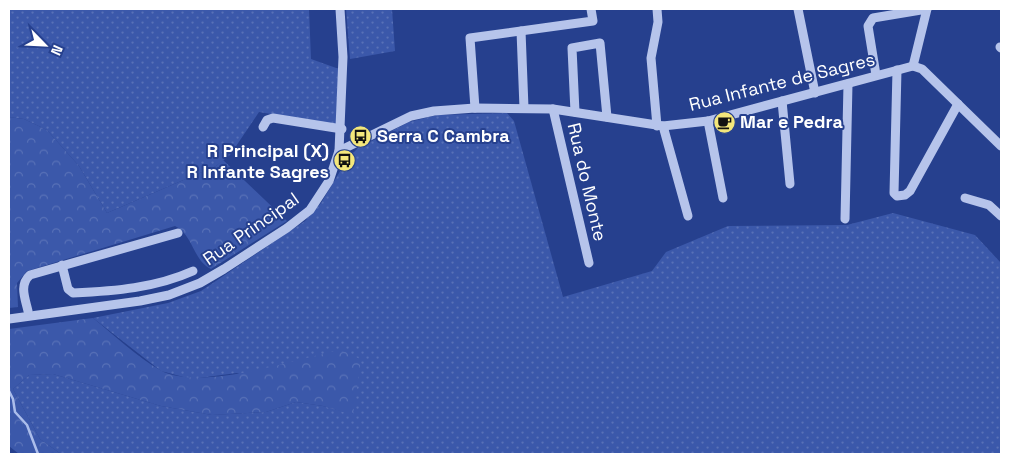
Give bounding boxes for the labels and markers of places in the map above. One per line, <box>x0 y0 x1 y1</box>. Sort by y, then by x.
cafe icon: Mar e Pedra <box>712 110 736 134</box>
place label: Mar e Pedra <box>740 110 843 133</box>
bus stop icon: Serra C Cambra <box>349 124 373 148</box>
place label: Serra C Cambra <box>377 124 510 147</box>
place label: R Principal (X) R Infante Sagres <box>186 139 329 183</box>
bus stop icon: R Principal (X) R Infante Sagres <box>333 149 357 173</box>

